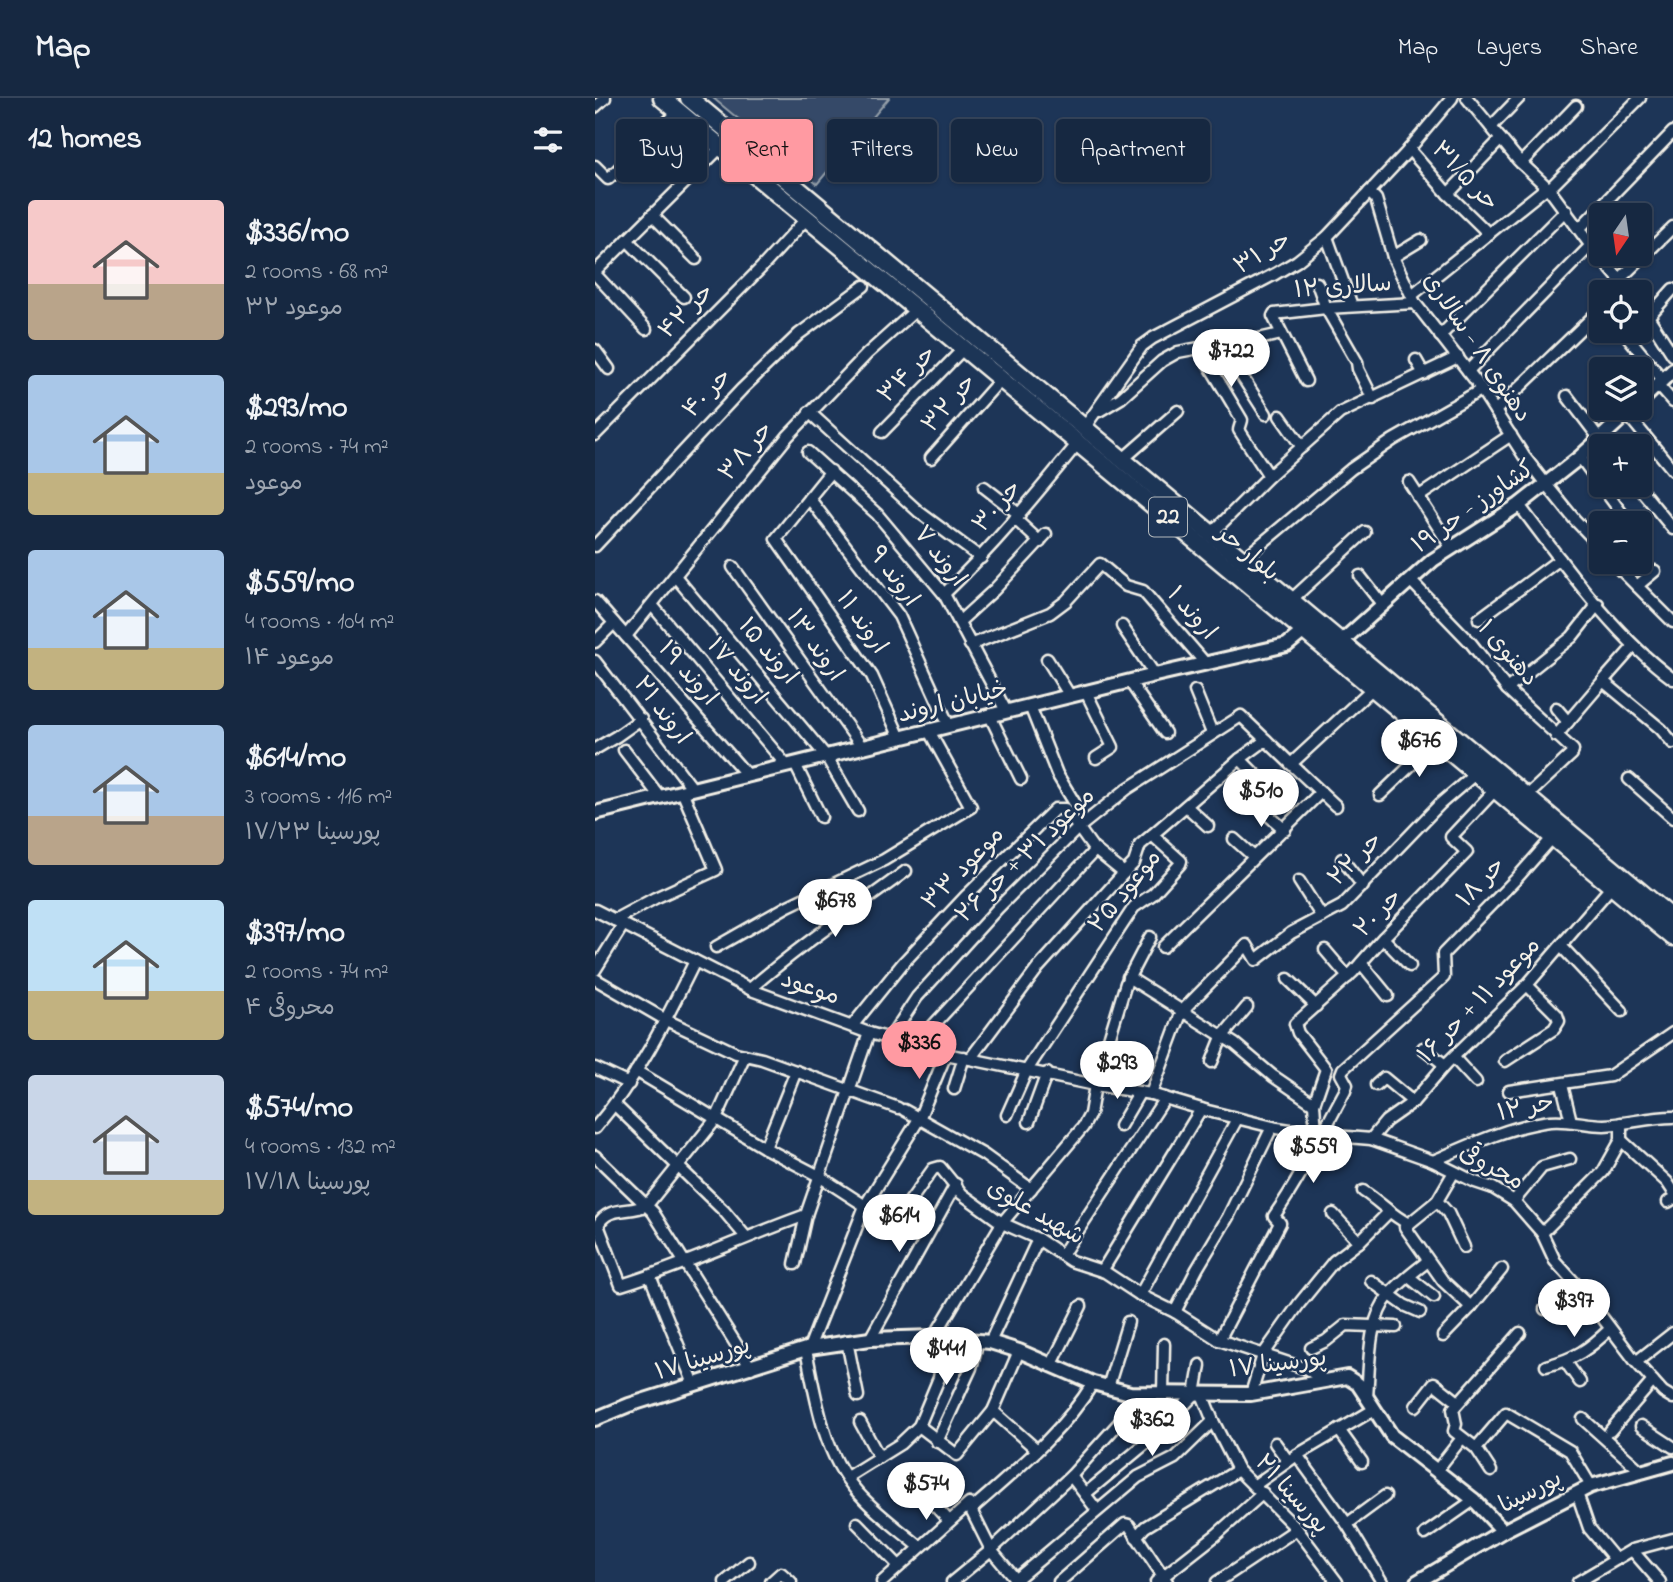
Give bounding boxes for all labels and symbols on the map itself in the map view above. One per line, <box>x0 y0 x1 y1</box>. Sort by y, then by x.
street label: حر ۳۱/۵ <box>1422 134 1506 220</box>
north arrow <box>1589 203 1652 266</box>
street label: حر ۳۱ <box>1228 223 1298 285</box>
street label: دهنوی ۸ - سالاری <box>1413 266 1539 430</box>
street label: سالاری ۱۲ <box>1293 267 1393 309</box>
street label: حر ۴۲ <box>651 276 723 348</box>
pin: $722 <box>1190 330 1272 389</box>
street label: حر ۳۴ <box>871 338 945 412</box>
street label: حر ۴۰ <box>675 361 741 427</box>
street label: حر ۳۲ <box>914 367 986 441</box>
street label: حر ۳۸ <box>711 414 783 490</box>
street label: کشاورز - حر ۱۹ <box>1405 453 1543 563</box>
street label: حر ۳۰ <box>965 473 1031 541</box>
road number: 22 <box>1149 498 1187 536</box>
street label: بلوار حر <box>1206 516 1286 591</box>
street label: اروند ۷ <box>904 519 974 595</box>
street label: اروند ۹ <box>859 539 927 615</box>
street label: اروند ۱ <box>1158 579 1224 649</box>
street label: اروند ۱۱ <box>826 584 896 662</box>
street label: اروند ۱۳ <box>776 603 852 689</box>
street label: اروند ۱۵ <box>728 611 806 693</box>
street label: دهنوی ۱ <box>1468 613 1546 695</box>
street label: اروند ۱۷ <box>697 631 775 713</box>
street label: اروند ۱۹ <box>649 634 725 714</box>
street label: اروند ۲۱ <box>624 669 698 753</box>
street label: خیابان اروند <box>894 672 1012 734</box>
pin: $676 <box>1378 720 1460 779</box>
pin: $510 <box>1220 770 1302 829</box>
street label: موعود ۳۱ + حر ۲۶ <box>948 780 1104 932</box>
street label: موعود ۳۳ <box>915 819 1013 919</box>
street label: حر ۲۲ <box>1321 825 1391 895</box>
street label: موعود ۲۵ <box>1081 842 1171 942</box>
street label: حر ۱۸ <box>1449 850 1515 916</box>
pin: $678 <box>794 880 876 939</box>
street label: حر ۲۰ <box>1347 882 1411 946</box>
street label: موعود ۱۱ + حر ۱۶ <box>1410 930 1550 1072</box>
street label: موعود <box>776 963 844 1015</box>
pin: $336 <box>878 1021 960 1081</box>
pin: $293 <box>1076 1042 1158 1101</box>
street label: حر ۱۲ <box>1494 1086 1558 1132</box>
pin: $559 <box>1272 1126 1354 1185</box>
street label: محروقی <box>1452 1136 1530 1200</box>
street label: شهید علوی <box>980 1171 1090 1255</box>
pin: $614 <box>858 1194 940 1254</box>
pin: $397 <box>1533 1280 1615 1339</box>
pin: $441 <box>905 1328 987 1387</box>
street label: پورسینا ۱۷ <box>651 1329 755 1391</box>
street label: پورسینا ۱۷ <box>1227 1342 1329 1388</box>
pin: $362 <box>1111 1398 1193 1458</box>
street label: پورسینا ۲۱ <box>1245 1447 1337 1543</box>
pin: $574 <box>885 1462 967 1522</box>
street label: پورسینا <box>1493 1462 1569 1524</box>

